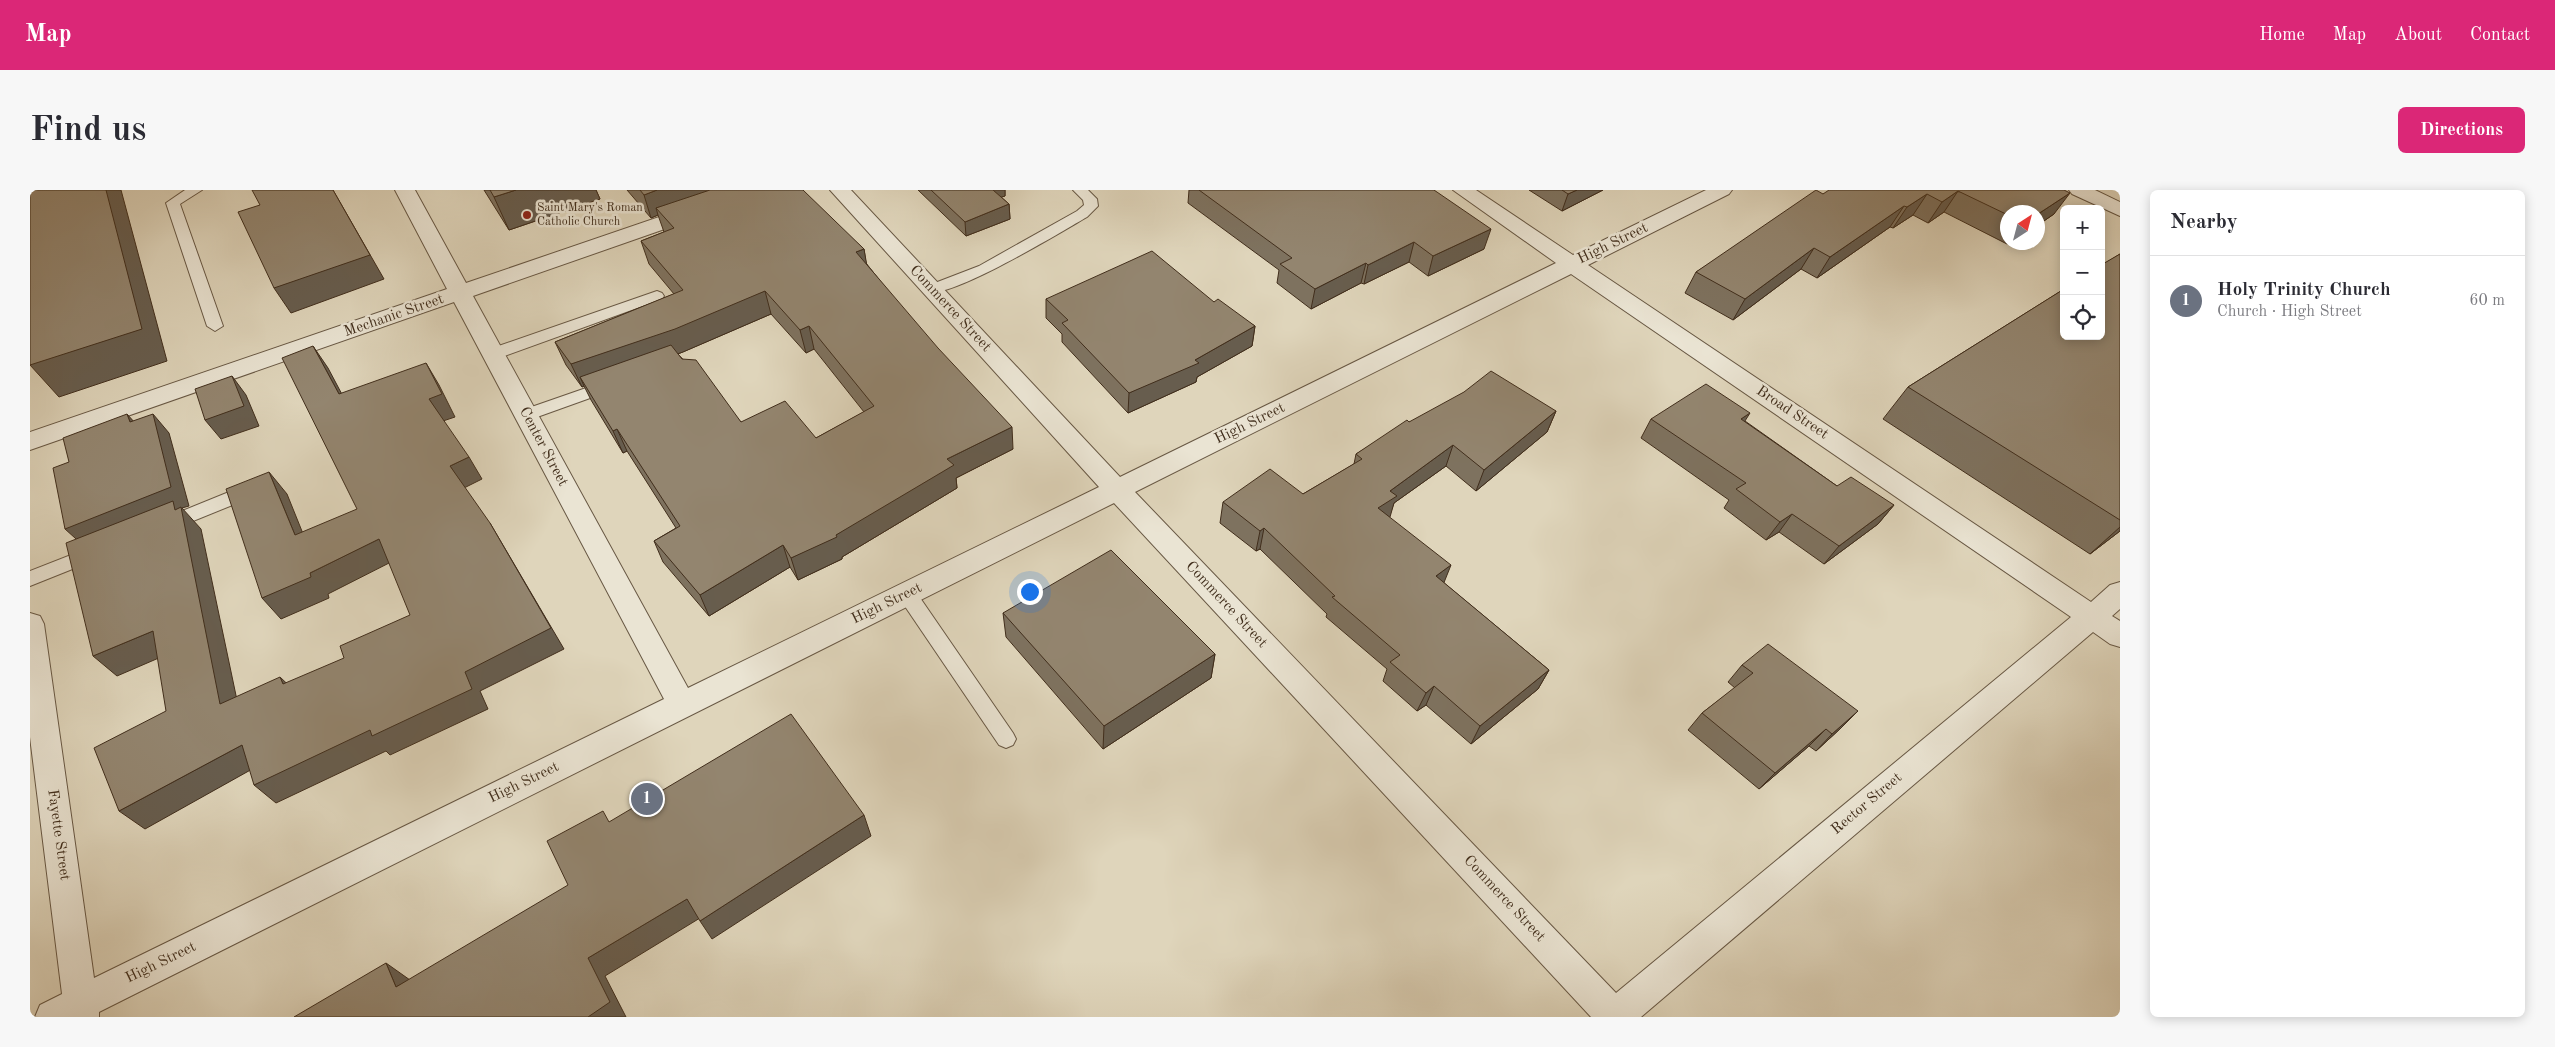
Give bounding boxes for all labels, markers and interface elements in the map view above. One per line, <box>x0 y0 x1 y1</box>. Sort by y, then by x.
text: Map <box>25 23 72 47</box>
text: Home <box>2259 26 2305 44</box>
text: Map <box>2333 26 2366 44</box>
text: About <box>2394 26 2442 44</box>
text: Contact <box>2470 26 2530 44</box>
button: Directions <box>2398 107 2525 153</box>
text: Find us <box>30 113 146 148</box>
place label: Saint Mary's Roman Catholic Church <box>537 202 643 228</box>
north arrow <box>2000 205 2045 250</box>
map controls <box>2060 205 2105 340</box>
button: + <box>2060 205 2105 250</box>
marker: Saint Mary's Roman Catholic Church <box>521 209 533 221</box>
text: Nearby <box>2170 212 2238 233</box>
street label: High Street <box>1576 221 1650 267</box>
button: − <box>2060 250 2105 295</box>
street label: Commerce Street <box>906 263 994 355</box>
text: Holy Trinity Church <box>2217 281 2391 300</box>
street label: Mechanic Street <box>342 292 446 340</box>
text: 1 <box>2181 293 2191 309</box>
text: 60 m <box>2469 293 2505 309</box>
button: locate <box>2060 295 2105 340</box>
text: Church · High Street <box>2217 304 2362 320</box>
street label: Broad Street <box>1753 384 1831 442</box>
street label: High Street <box>1213 401 1287 447</box>
street label: Center Street <box>516 405 570 489</box>
street label: Commerce Street <box>1182 559 1270 651</box>
your location <box>1017 579 1043 605</box>
street label: High Street <box>850 581 924 627</box>
street label: High Street <box>487 760 561 806</box>
street label: Rector Street <box>1829 770 1905 838</box>
pin: 1 <box>631 780 663 818</box>
street label: Fayette Street <box>44 788 72 882</box>
street label: Commerce Street <box>1460 853 1548 945</box>
street label: High Street <box>124 940 198 986</box>

